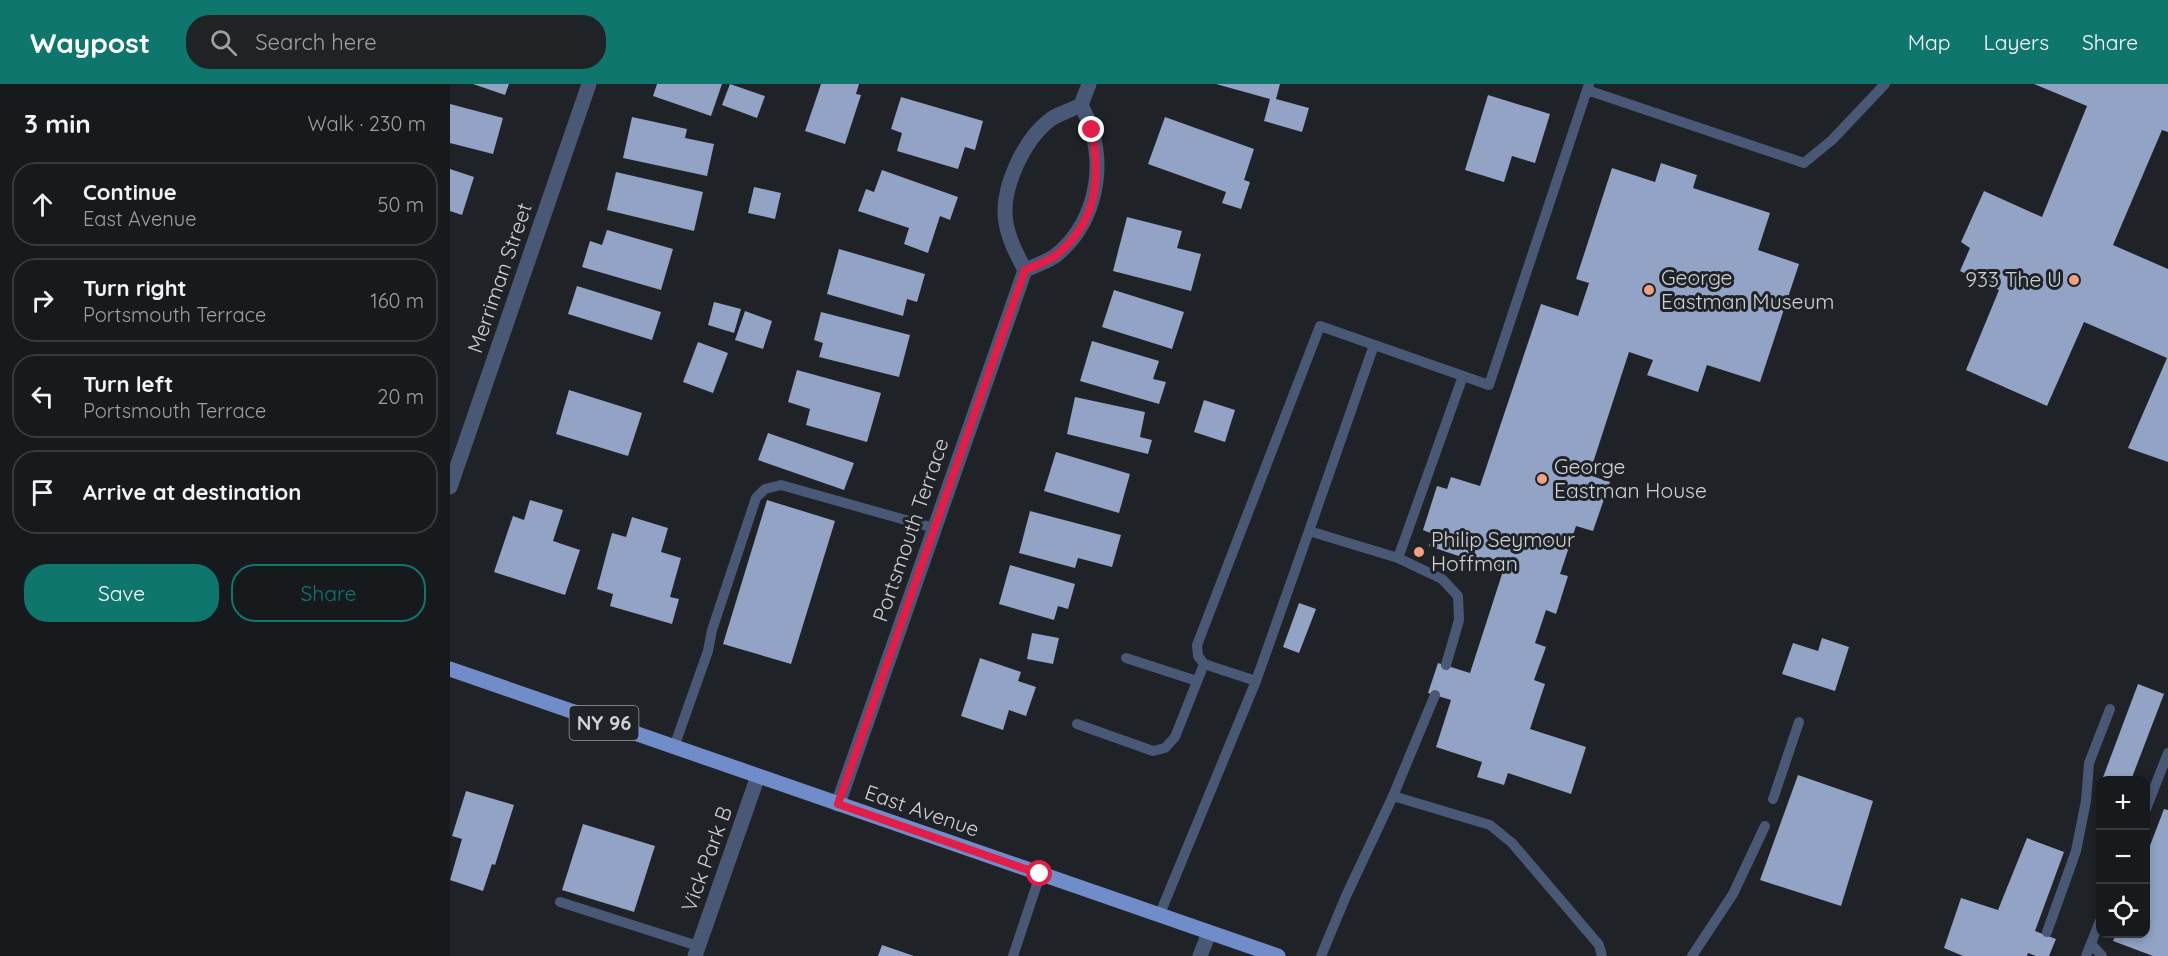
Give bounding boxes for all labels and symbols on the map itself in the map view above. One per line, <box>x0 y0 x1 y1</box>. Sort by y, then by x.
route end <box>1078 116 1104 142</box>
street label: Merriman Street <box>461 199 537 356</box>
place label: George Eastman Museum <box>1661 264 1835 314</box>
place label: 933 The U <box>1965 266 2062 292</box>
marker: 933 The U <box>2067 273 2081 287</box>
marker: George Eastman Museum <box>1642 283 1656 297</box>
street label: Portsmouth Terrace <box>866 434 954 625</box>
place label: George Eastman House <box>1554 453 1707 503</box>
marker: George Eastman House <box>1535 472 1549 486</box>
place label: Philip Seymour Hoffman <box>1431 526 1575 576</box>
marker: Philip Seymour Hoffman <box>1412 545 1426 559</box>
road number: NY 96 <box>570 706 638 740</box>
street label: East Avenue <box>862 778 983 842</box>
street label: Vick Park B <box>675 802 737 915</box>
route start <box>1026 860 1052 886</box>

